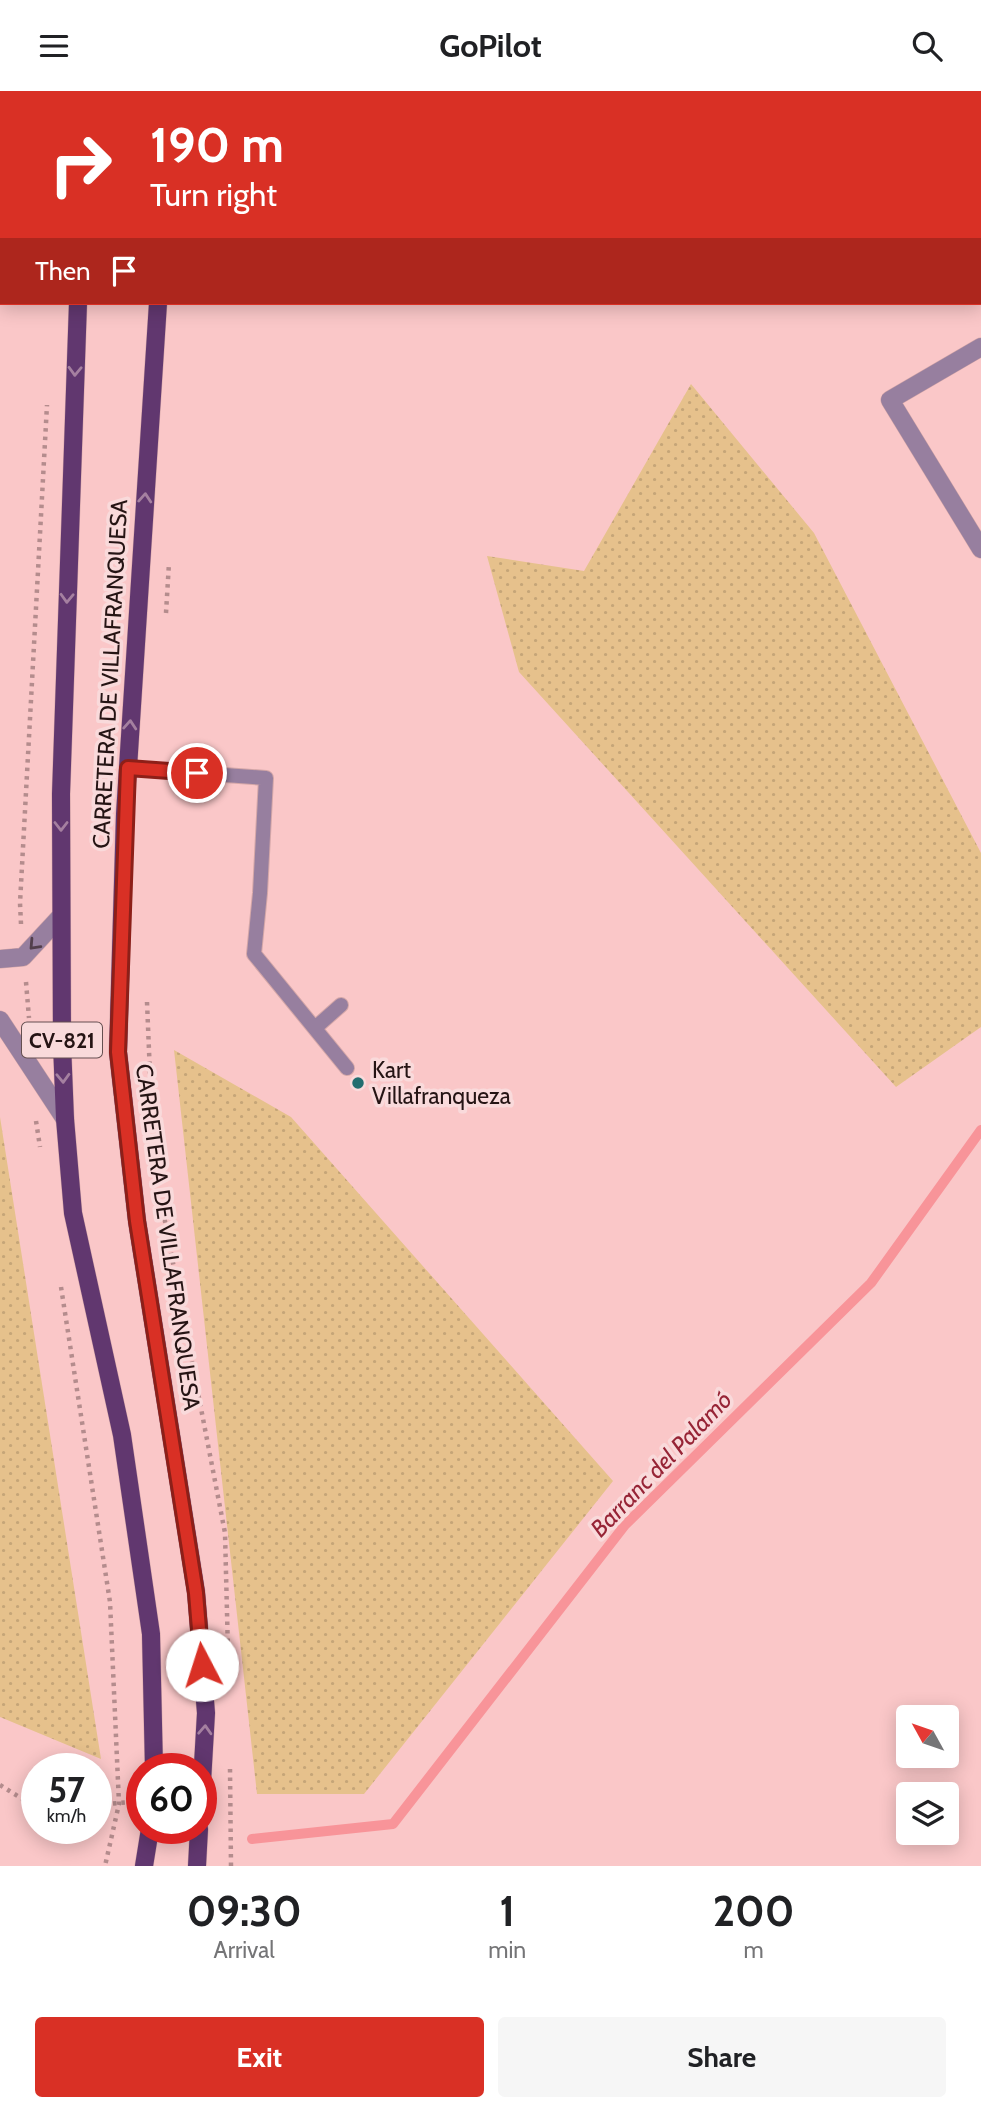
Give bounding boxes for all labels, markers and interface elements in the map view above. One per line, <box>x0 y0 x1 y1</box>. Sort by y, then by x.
text: GoPilot <box>439 26 542 65</box>
icon: menu <box>35 27 73 65</box>
icon: search <box>908 27 946 65</box>
text: 190 m <box>150 115 284 174</box>
icon: right <box>35 119 126 210</box>
text: Turn right <box>150 175 277 214</box>
icon: arrive <box>105 252 143 290</box>
text: Then <box>35 255 91 287</box>
one-way arrow <box>68 366 83 377</box>
one-way arrow <box>137 493 152 504</box>
street label: CARRETERA DE VILLAFRANQUESA <box>87 499 133 849</box>
one-way arrow <box>60 593 75 604</box>
one-way arrow <box>123 720 138 731</box>
pin <box>167 743 227 803</box>
icon: arrive <box>178 754 216 792</box>
one-way arrow <box>53 821 69 831</box>
one-way arrow <box>30 937 43 950</box>
road number: CV-821 <box>22 1023 102 1058</box>
place label: Kart Villafranqueza <box>372 1056 511 1110</box>
street label: CARRETERA DE VILLAFRANQUESA <box>130 1062 206 1412</box>
one-way arrow <box>56 1072 71 1083</box>
marker: Kart Villafranqueza <box>350 1075 366 1091</box>
water label: Barranc del Palamó <box>584 1385 738 1543</box>
position arrow <box>165 1628 239 1702</box>
north arrow <box>896 1705 959 1767</box>
map controls <box>896 1705 959 1845</box>
one-way arrow <box>198 1725 213 1736</box>
speed limit sign: 60 <box>126 1753 217 1844</box>
text: 57 <box>48 1768 85 1811</box>
button: layers <box>896 1782 959 1845</box>
text: km/h <box>47 1805 86 1827</box>
text: 09:30 <box>187 1885 302 1937</box>
text: 1 <box>499 1885 515 1937</box>
text: 200 <box>713 1885 794 1937</box>
text: Arrival <box>213 1936 275 1964</box>
text: min <box>488 1936 526 1964</box>
text: m <box>743 1936 764 1964</box>
button: Exit <box>35 2017 484 2097</box>
button: Share <box>498 2017 946 2097</box>

